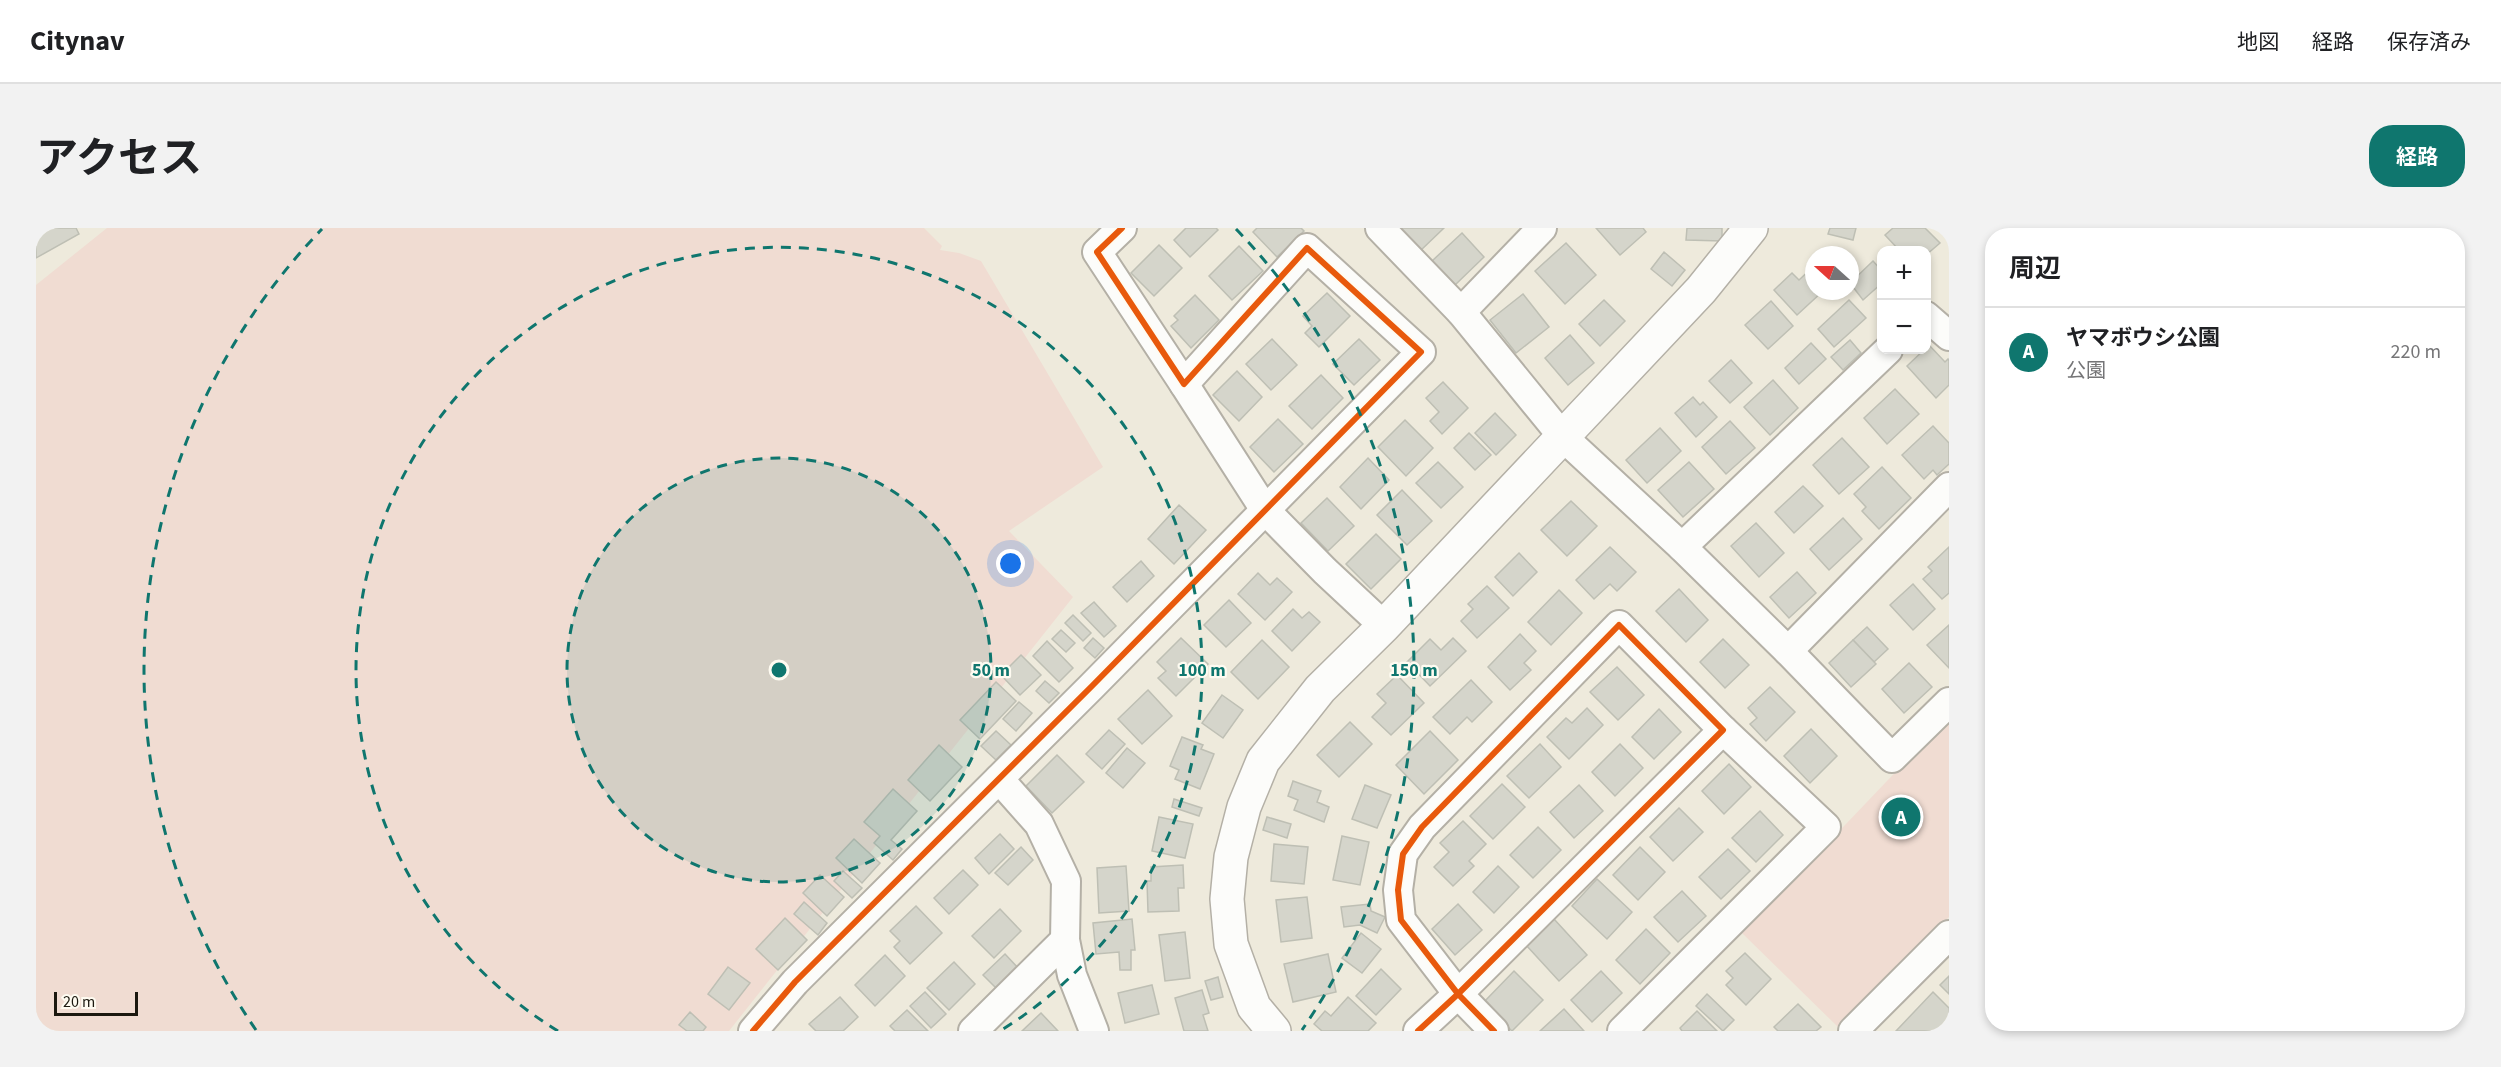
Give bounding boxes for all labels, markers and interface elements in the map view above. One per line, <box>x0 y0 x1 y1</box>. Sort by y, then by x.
text: Citynav <box>30 21 125 61</box>
text: 地図 <box>2237 27 2279 57</box>
text: 経路 <box>2312 27 2354 57</box>
text: 保存済み <box>2387 27 2471 57</box>
button: 経路 <box>2369 125 2465 187</box>
text: アクセス <box>36 129 202 189</box>
north arrow <box>1805 246 1859 300</box>
map controls <box>1877 246 1931 354</box>
button: + <box>1877 246 1931 300</box>
text: 周辺 <box>2009 250 2061 287</box>
button: − <box>1877 300 1931 354</box>
text: ヤマボウシ公園 <box>2066 322 2220 354</box>
text: A <box>2023 338 2034 366</box>
text: 220 m <box>2391 338 2441 366</box>
text: 公園 <box>2066 357 2106 385</box>
your location <box>996 549 1025 578</box>
text: 50 m <box>972 658 1010 683</box>
text: 100 m <box>1178 658 1226 683</box>
text: 150 m <box>1390 658 1438 683</box>
centre of rings <box>769 660 789 680</box>
pin: A <box>1882 794 1920 840</box>
scale bar <box>54 989 138 1016</box>
text: 20 m <box>63 991 95 1013</box>

